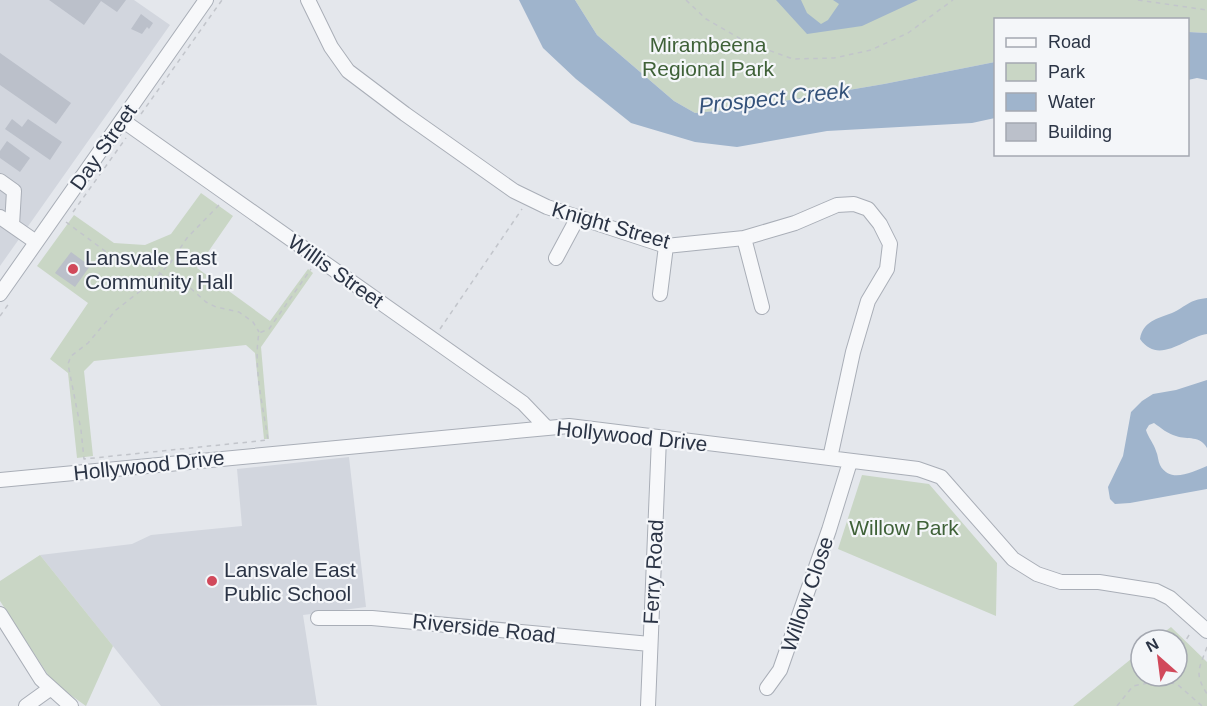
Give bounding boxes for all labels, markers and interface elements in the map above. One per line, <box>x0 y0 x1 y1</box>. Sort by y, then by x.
legend <box>994 18 1189 156</box>
text: Road <box>1048 32 1091 52</box>
park label: Mirambeena Regional Park <box>642 33 774 80</box>
text: Park <box>1048 62 1086 82</box>
water label: Prospect Creek <box>697 78 852 118</box>
text: Water <box>1048 92 1095 112</box>
street label: Day Street <box>65 100 141 194</box>
text: Building <box>1048 122 1112 142</box>
street label: Knight Street <box>549 197 673 253</box>
street label: Willis Street <box>284 230 388 312</box>
place label: Lansvale East Community Hall <box>85 246 233 293</box>
marker: Lansvale East Community Hall <box>66 262 80 276</box>
street label: Hollywood Drive <box>555 417 709 455</box>
street label: Hollywood Drive <box>72 446 226 484</box>
park label: Willow Park <box>849 516 959 539</box>
street label: Ferry Road <box>639 519 667 625</box>
street label: Willow Close <box>777 533 837 655</box>
place label: Lansvale East Public School <box>224 558 356 605</box>
marker: Lansvale East Public School <box>205 574 219 588</box>
street label: Riverside Road <box>411 609 557 647</box>
north arrow <box>1129 628 1189 688</box>
text: N <box>1143 635 1161 655</box>

